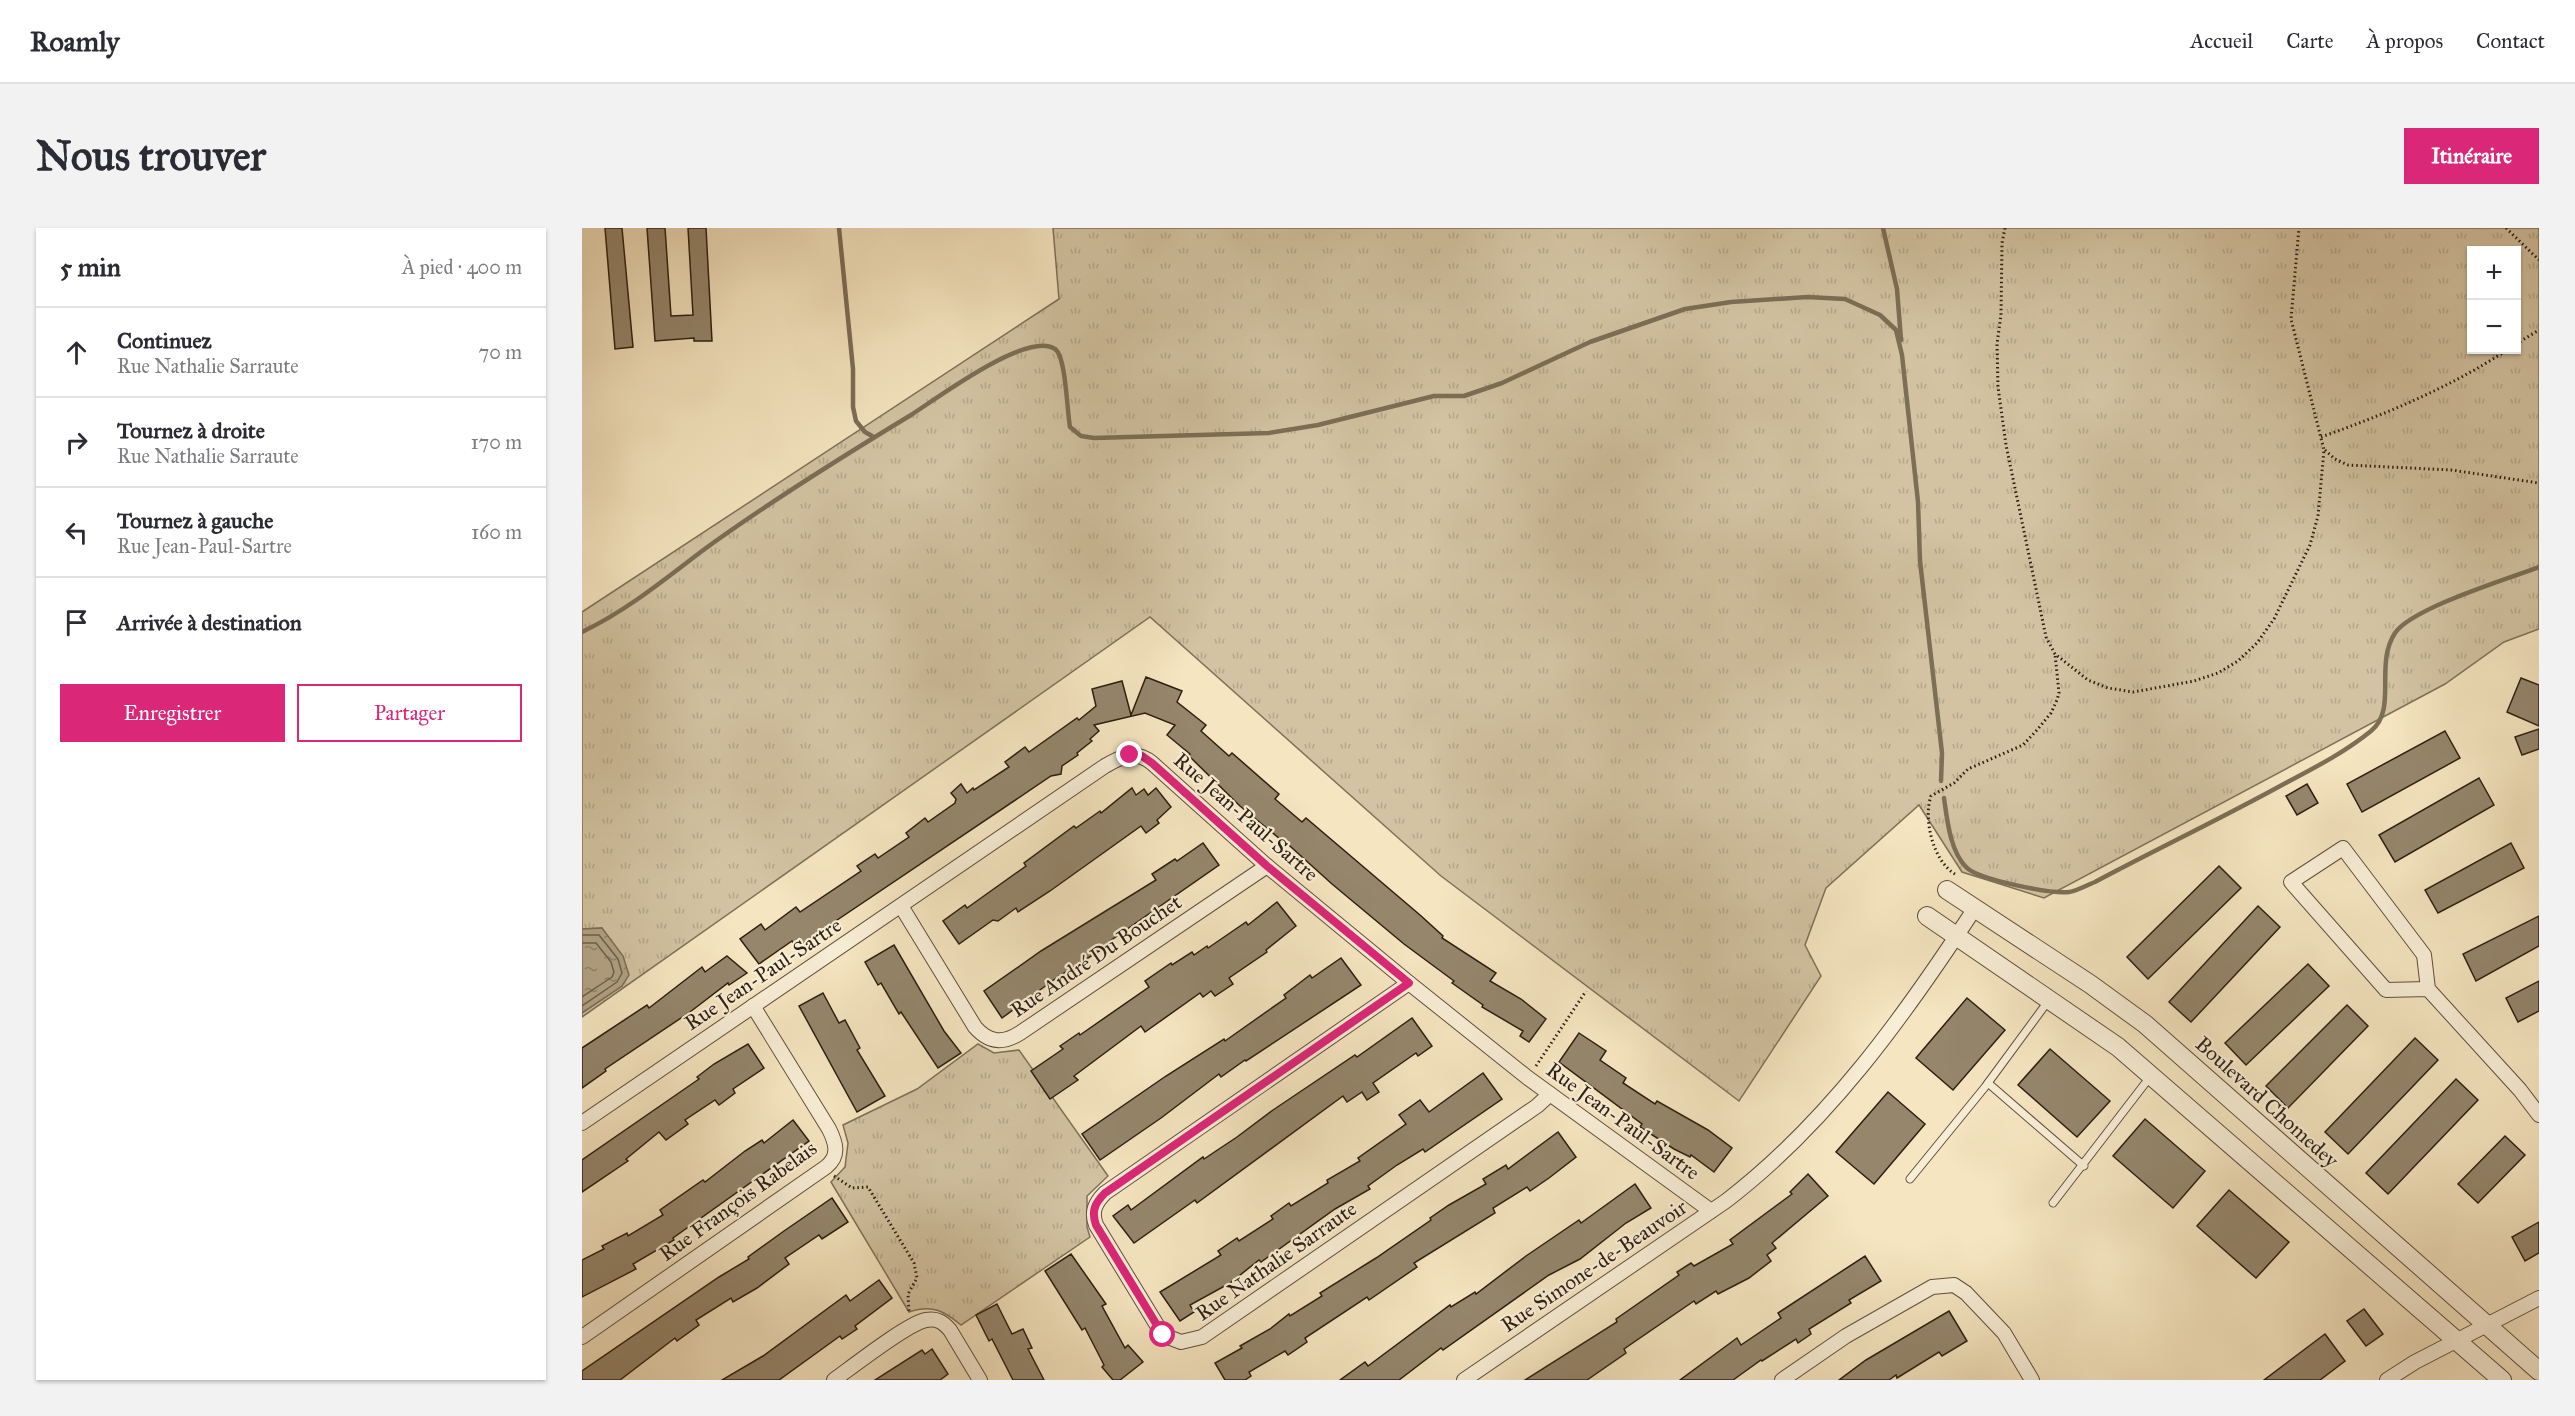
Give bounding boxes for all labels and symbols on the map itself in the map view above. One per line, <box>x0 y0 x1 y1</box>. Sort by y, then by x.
route end <box>1116 741 1142 767</box>
street label: Rue Jean-Paul-Sartre <box>1168 747 1324 887</box>
street label: Rue André Du Bouchet <box>1005 889 1187 1023</box>
street label: Rue Jean-Paul-Sartre <box>680 912 847 1036</box>
street label: Boulevard Chomedey <box>2190 1031 2345 1174</box>
street label: Rue Jean-Paul-Sartre <box>1541 1057 1705 1186</box>
street label: Rue François Rabelais <box>654 1135 822 1267</box>
street label: Rue Simone-de-Beauvoir <box>1496 1194 1692 1338</box>
street label: Rue Nathalie Sarraute <box>1190 1195 1362 1326</box>
route start <box>1149 1321 1175 1347</box>

